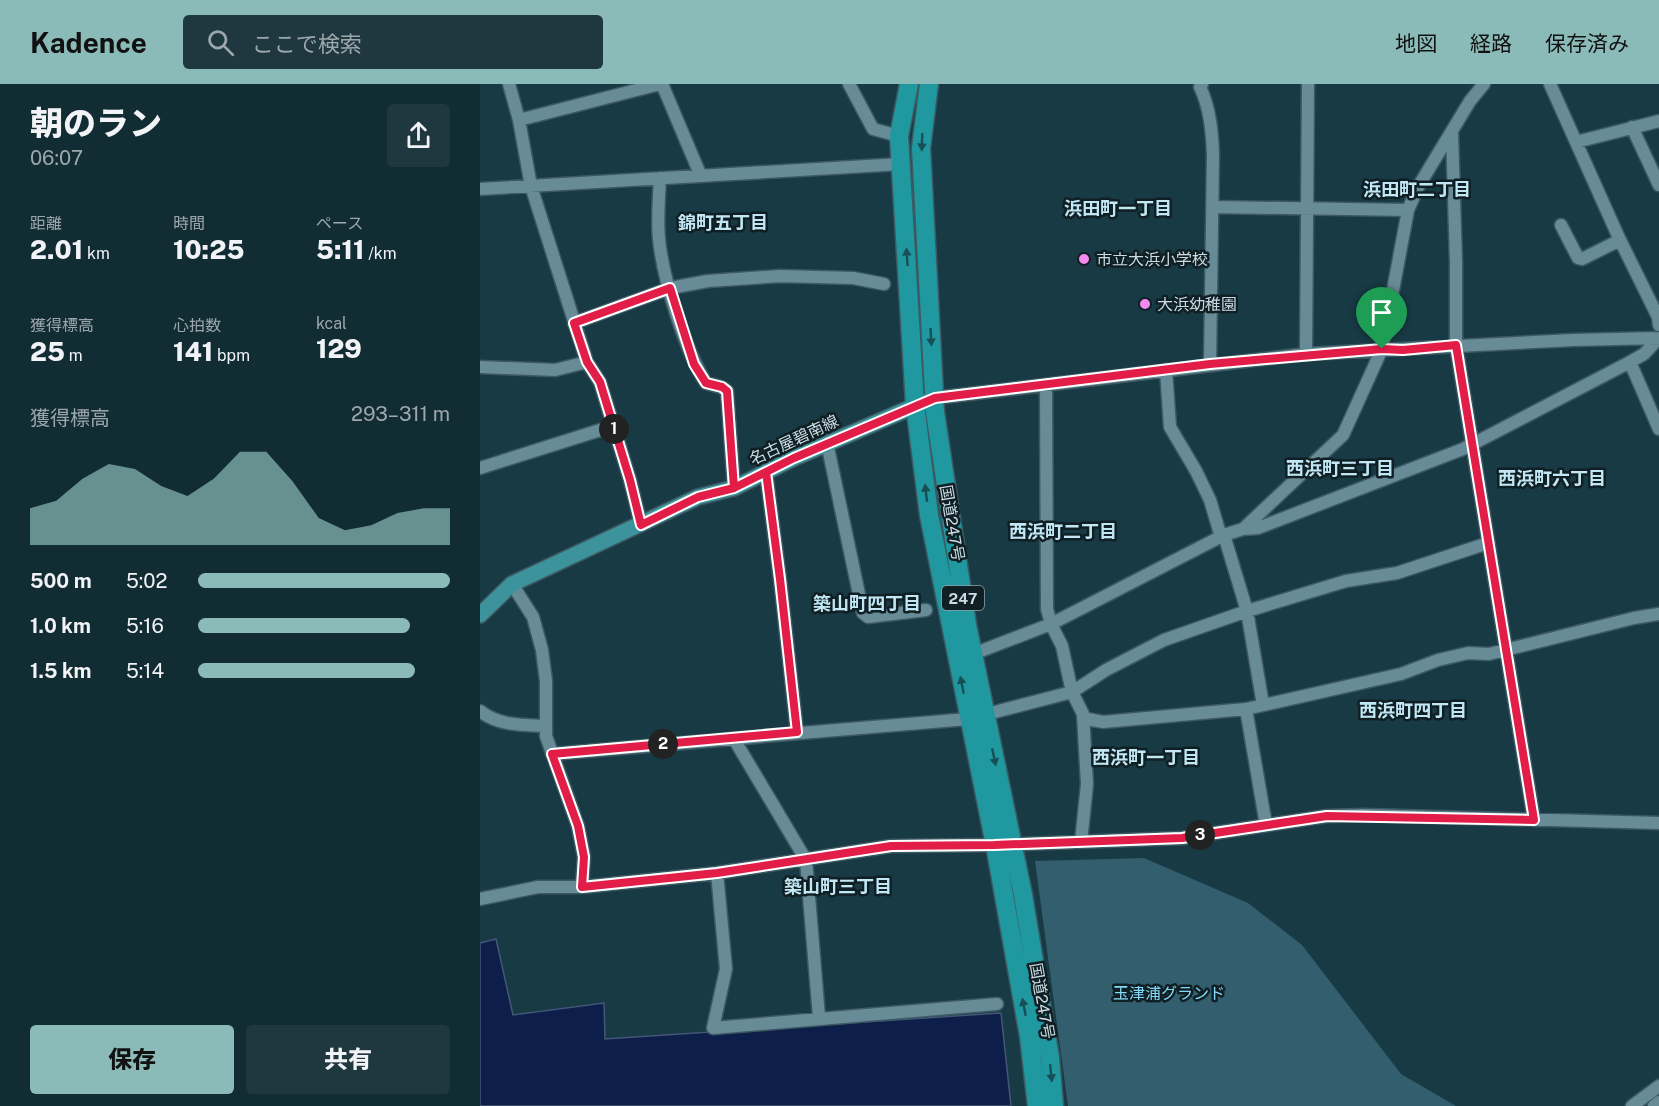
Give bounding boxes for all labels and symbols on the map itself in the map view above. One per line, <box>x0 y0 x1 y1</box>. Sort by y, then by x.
one-way arrow <box>917 132 926 151</box>
district label: 浜田町二丁目 <box>1363 179 1471 200</box>
district label: 浜田町一丁目 <box>1064 198 1172 219</box>
district label: 錦町五丁目 <box>678 212 768 233</box>
one-way arrow <box>902 247 911 266</box>
place label: 市立大浜小学校 <box>1096 250 1208 269</box>
marker: 市立大浜小学校 <box>1077 252 1091 266</box>
pin <box>1356 287 1407 349</box>
place label: 大浜幼稚園 <box>1157 295 1237 314</box>
marker: 大浜幼稚園 <box>1138 297 1152 311</box>
one-way arrow <box>927 327 936 346</box>
street label: 名古屋碧南線 <box>746 411 842 469</box>
pin: 1 <box>599 414 629 444</box>
district label: 西浜町三丁目 <box>1286 458 1394 479</box>
district label: 西浜町六丁目 <box>1498 468 1606 489</box>
one-way arrow <box>921 483 931 502</box>
street label: 国道247号 <box>936 483 968 563</box>
district label: 西浜町二丁目 <box>1009 521 1117 542</box>
road number: 247 <box>942 586 984 610</box>
district label: 築山町四丁目 <box>813 593 921 614</box>
one-way arrow <box>957 675 966 694</box>
district label: 西浜町四丁目 <box>1359 700 1467 721</box>
pin: 2 <box>648 729 678 759</box>
district label: 西浜町一丁目 <box>1092 747 1200 768</box>
one-way arrow <box>990 748 999 767</box>
pin: 3 <box>1185 820 1215 850</box>
district label: 築山町三丁目 <box>784 876 892 897</box>
street label: 国道247号 <box>1026 961 1058 1041</box>
park label: 玉津浦グランド <box>1113 984 1225 1003</box>
one-way arrow <box>1019 997 1028 1016</box>
one-way arrow <box>1046 1064 1056 1083</box>

